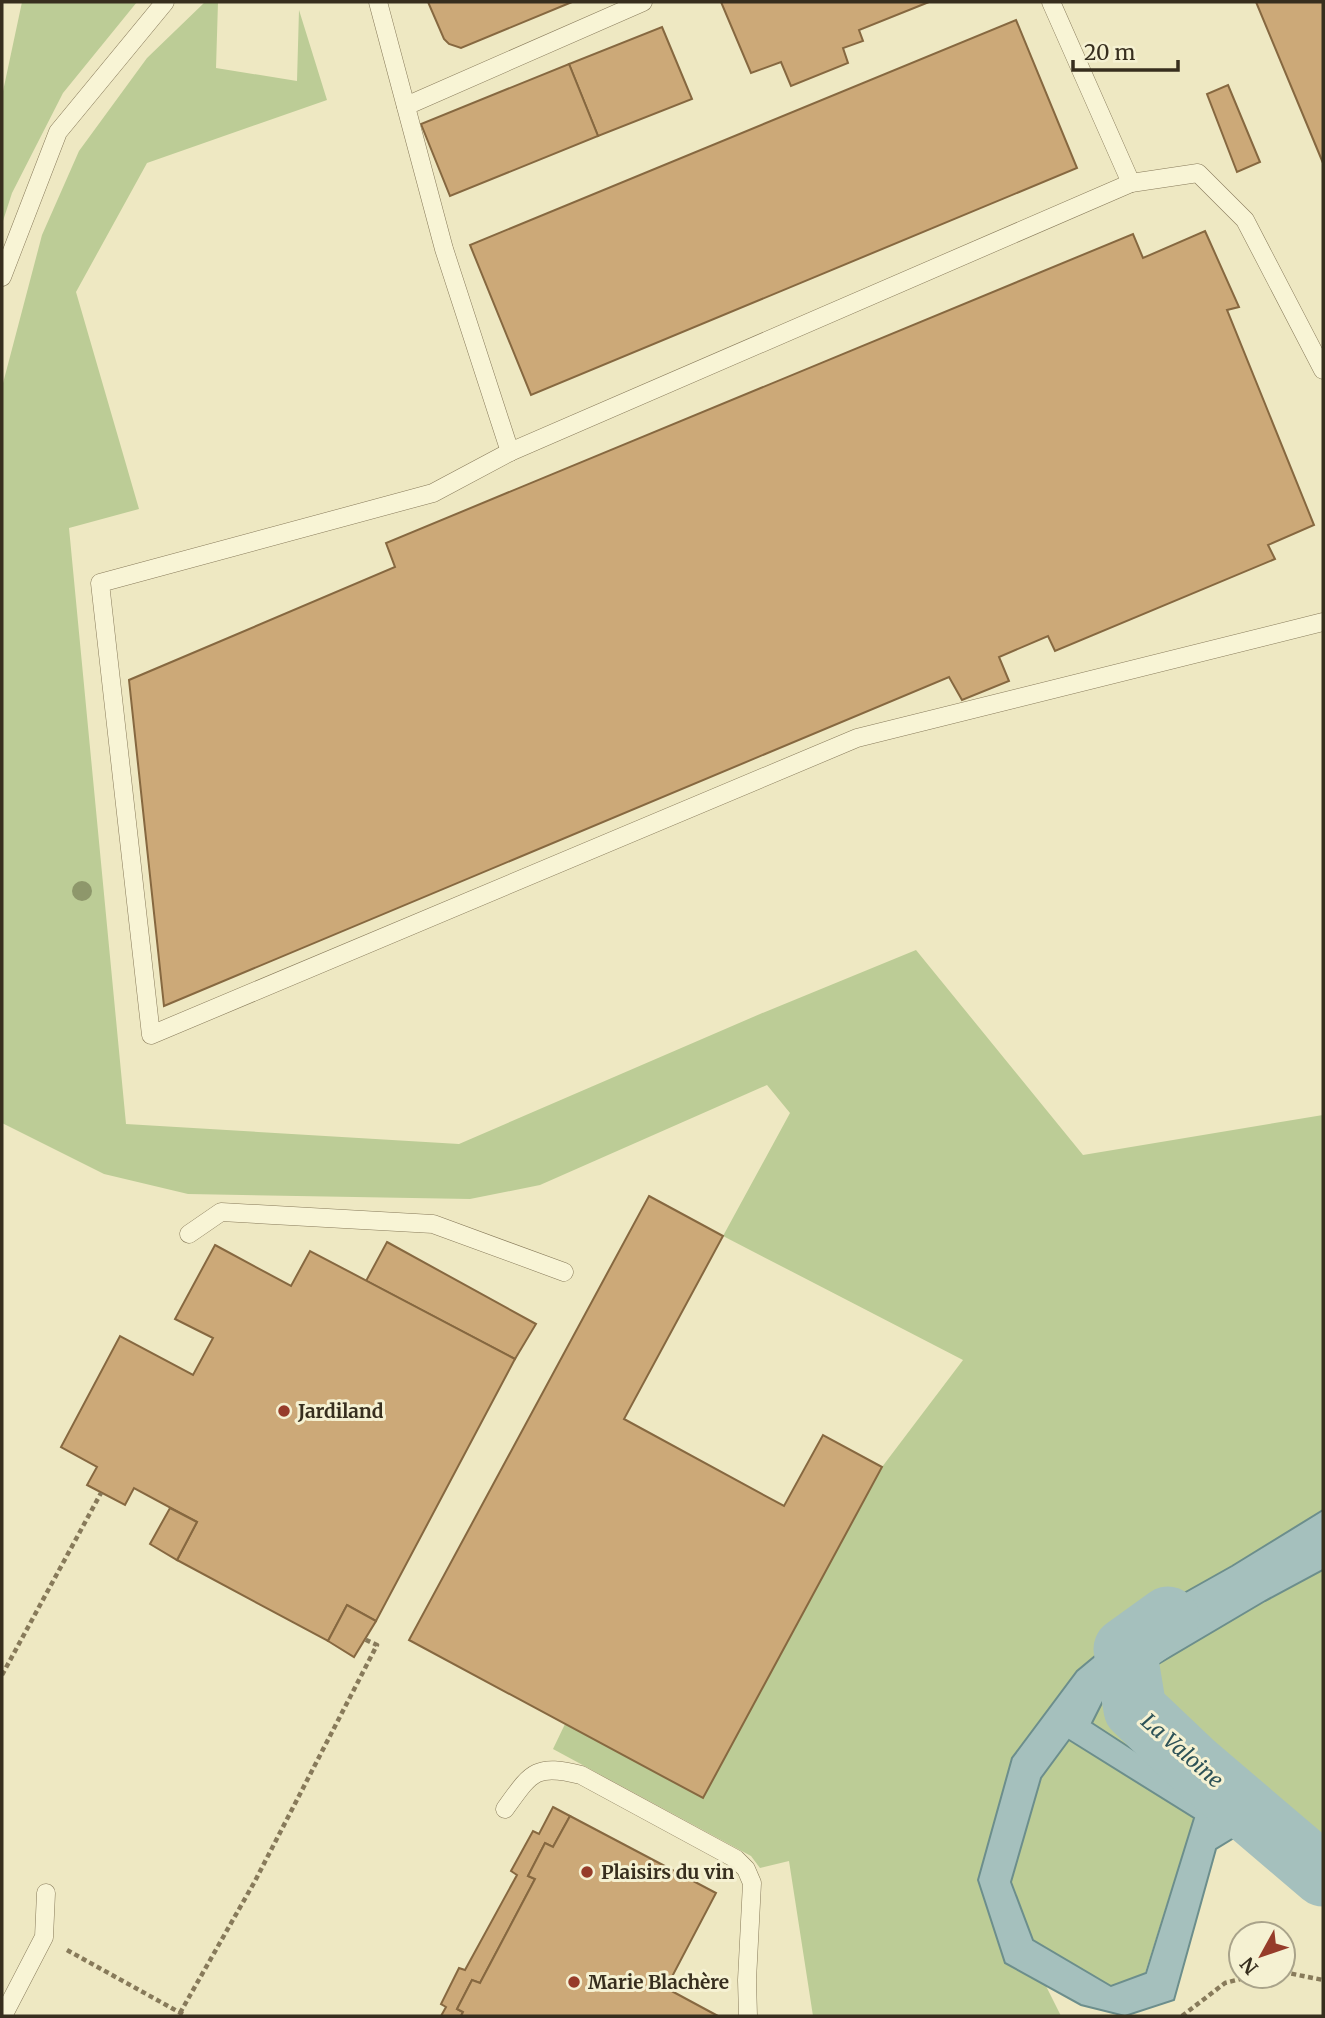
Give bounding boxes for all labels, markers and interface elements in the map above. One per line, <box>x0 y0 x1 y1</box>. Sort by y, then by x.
scale bar <box>1073 28 1178 72</box>
text: 20 m <box>1084 39 1136 66</box>
place label: Jardiland <box>297 1399 384 1423</box>
marker: Jardiland <box>276 1403 292 1419</box>
water label: La Valoine <box>1136 1708 1229 1793</box>
place label: Plaisirs du vin <box>601 1860 735 1884</box>
marker: Plaisirs du vin <box>579 1864 595 1880</box>
north arrow <box>1227 1920 1297 1990</box>
text: N <box>1235 1952 1263 1979</box>
place label: Marie Blachère <box>588 1970 729 1994</box>
marker: Marie Blachère <box>566 1974 582 1990</box>

